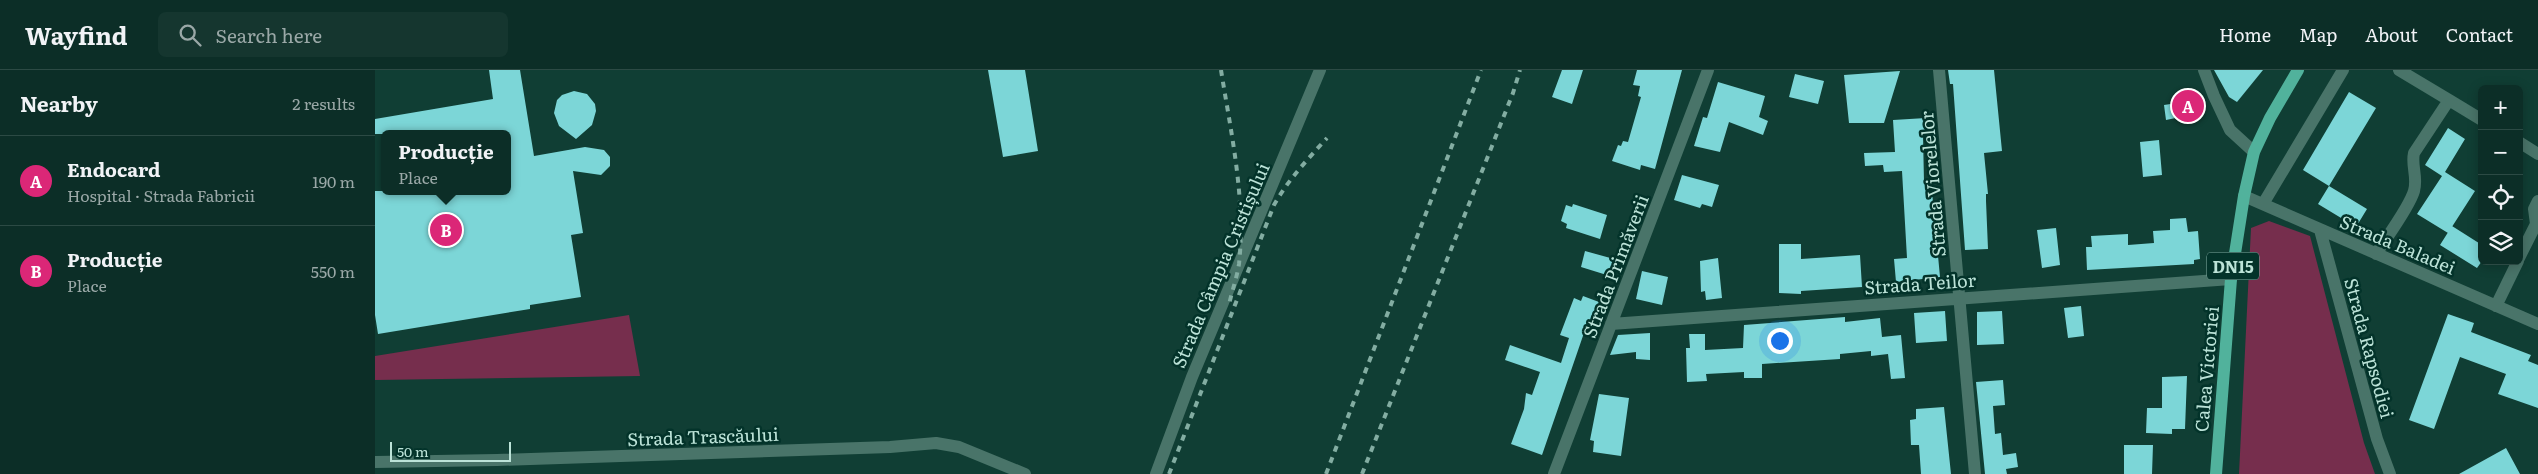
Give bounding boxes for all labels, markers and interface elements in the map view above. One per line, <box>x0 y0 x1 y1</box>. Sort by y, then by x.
search box <box>158 12 508 57</box>
text: Wayfind <box>25 17 128 52</box>
icon: search <box>176 21 204 49</box>
text: Search here <box>216 21 322 49</box>
text: Home <box>2219 21 2271 48</box>
text: Map <box>2299 21 2337 48</box>
text: About <box>2365 21 2418 48</box>
text: Contact <box>2446 21 2513 48</box>
map controls <box>2478 85 2523 265</box>
button: + <box>2478 85 2523 130</box>
text: Nearby <box>20 87 98 118</box>
pin: A <box>2172 87 2204 125</box>
text: 2 results <box>292 91 355 115</box>
street label: Strada Viorelelor <box>1912 109 1952 258</box>
popup <box>381 130 511 195</box>
button: − <box>2478 130 2523 175</box>
text: Producție <box>398 137 494 165</box>
text: Endocard <box>67 155 161 183</box>
street label: Strada Câmpia Cristișului <box>1165 158 1275 372</box>
text: Place <box>398 165 438 189</box>
text: A <box>30 169 42 193</box>
text: 190 m <box>312 169 355 193</box>
button: locate <box>2478 175 2523 220</box>
text: Hospital · Strada Fabricii <box>67 183 255 207</box>
street label: Strada Primăverii <box>1575 190 1655 342</box>
street label: Strada Baladei <box>2336 207 2460 281</box>
pin: B <box>430 211 462 249</box>
button: layers <box>2478 220 2523 265</box>
text: Producție <box>67 245 163 273</box>
road number: DN15 <box>2207 252 2259 280</box>
text: B <box>30 259 42 283</box>
text: 550 m <box>311 259 355 283</box>
street label: Strada Teilor <box>1863 266 1977 300</box>
text: Place <box>67 273 107 297</box>
street label: Strada Rapsodiei <box>2338 275 2402 421</box>
street label: Calea Victoriei <box>2187 305 2225 433</box>
your location <box>1767 328 1793 354</box>
street label: Strada Trascăului <box>627 420 779 452</box>
scale bar <box>390 439 511 462</box>
text: 50 m <box>397 441 429 461</box>

